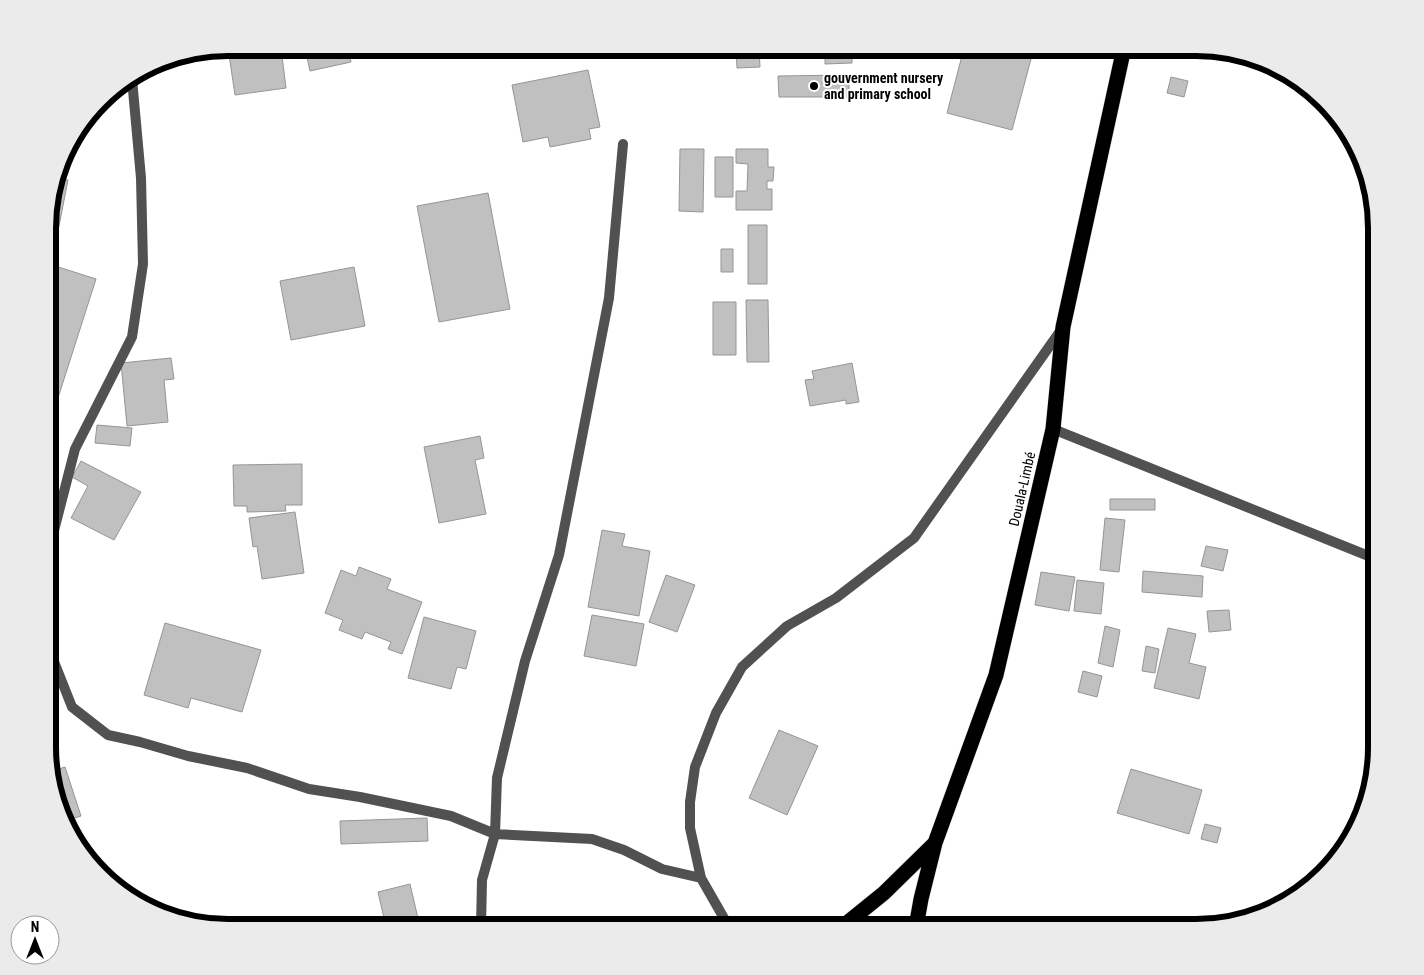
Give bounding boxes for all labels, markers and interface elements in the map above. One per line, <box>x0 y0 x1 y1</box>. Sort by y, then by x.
place label: gouvernment nursery and primary school <box>824 70 944 102</box>
marker: gouvernment nursery and primary school <box>808 80 820 92</box>
street label: Douala-Limbé <box>1006 450 1038 528</box>
north arrow <box>10 915 60 965</box>
text: N <box>31 919 39 935</box>

